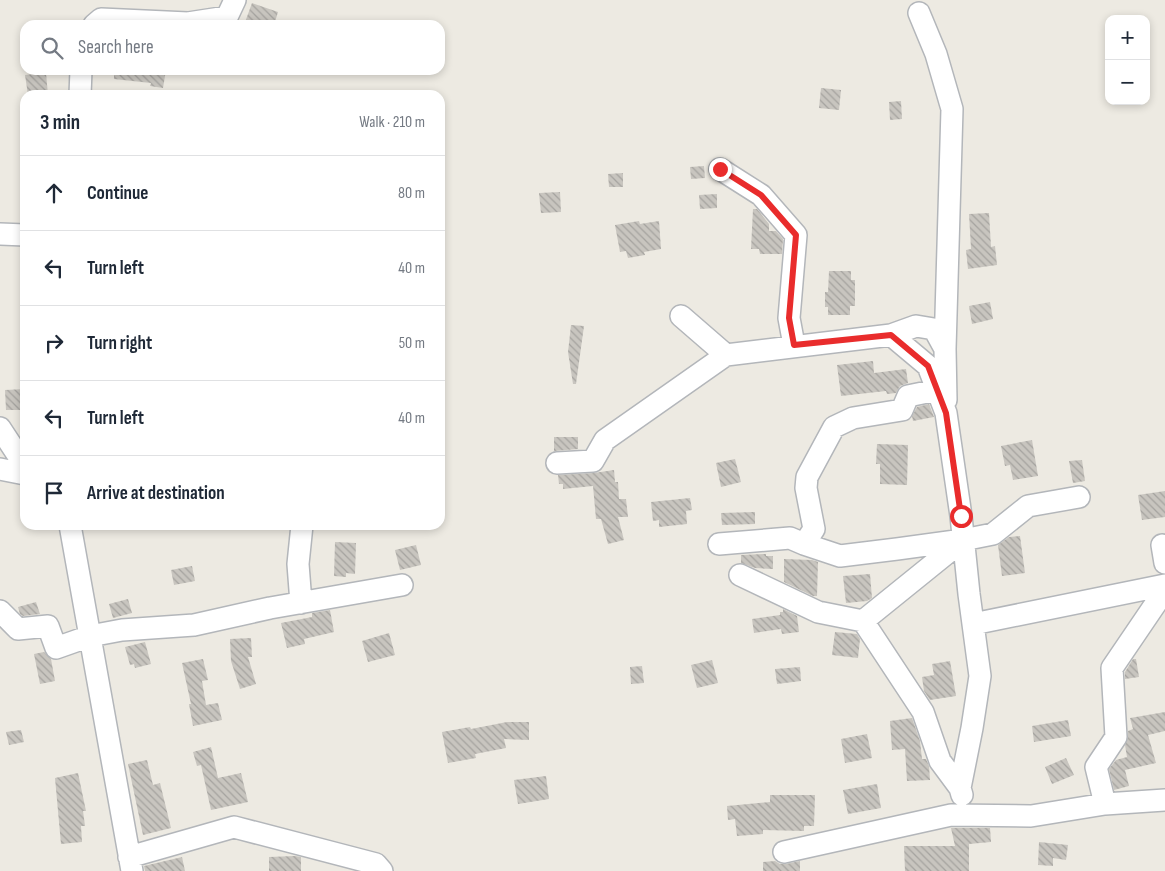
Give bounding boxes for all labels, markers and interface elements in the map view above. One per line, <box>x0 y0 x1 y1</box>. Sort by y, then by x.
map controls <box>1105 15 1150 105</box>
button: + <box>1105 15 1150 60</box>
search box <box>20 20 445 75</box>
icon: search <box>38 34 66 62</box>
text: Search here <box>78 36 154 59</box>
button: − <box>1105 60 1150 105</box>
text: 3 min <box>40 110 80 135</box>
text: Walk · 210 m <box>359 113 425 132</box>
route end <box>709 158 732 181</box>
icon: ahead <box>40 179 68 207</box>
text: Continue <box>87 182 148 205</box>
text: 80 m <box>398 184 425 203</box>
icon: left <box>40 254 68 282</box>
text: Turn left <box>87 257 144 280</box>
text: 40 m <box>398 259 425 278</box>
icon: right <box>40 329 68 357</box>
text: Turn right <box>87 332 152 355</box>
text: 50 m <box>399 334 425 353</box>
icon: left <box>40 404 68 432</box>
text: Turn left <box>87 407 144 430</box>
text: 40 m <box>398 409 425 428</box>
icon: arrive <box>40 479 68 507</box>
text: Arrive at destination <box>87 482 225 505</box>
route start <box>950 505 973 528</box>

